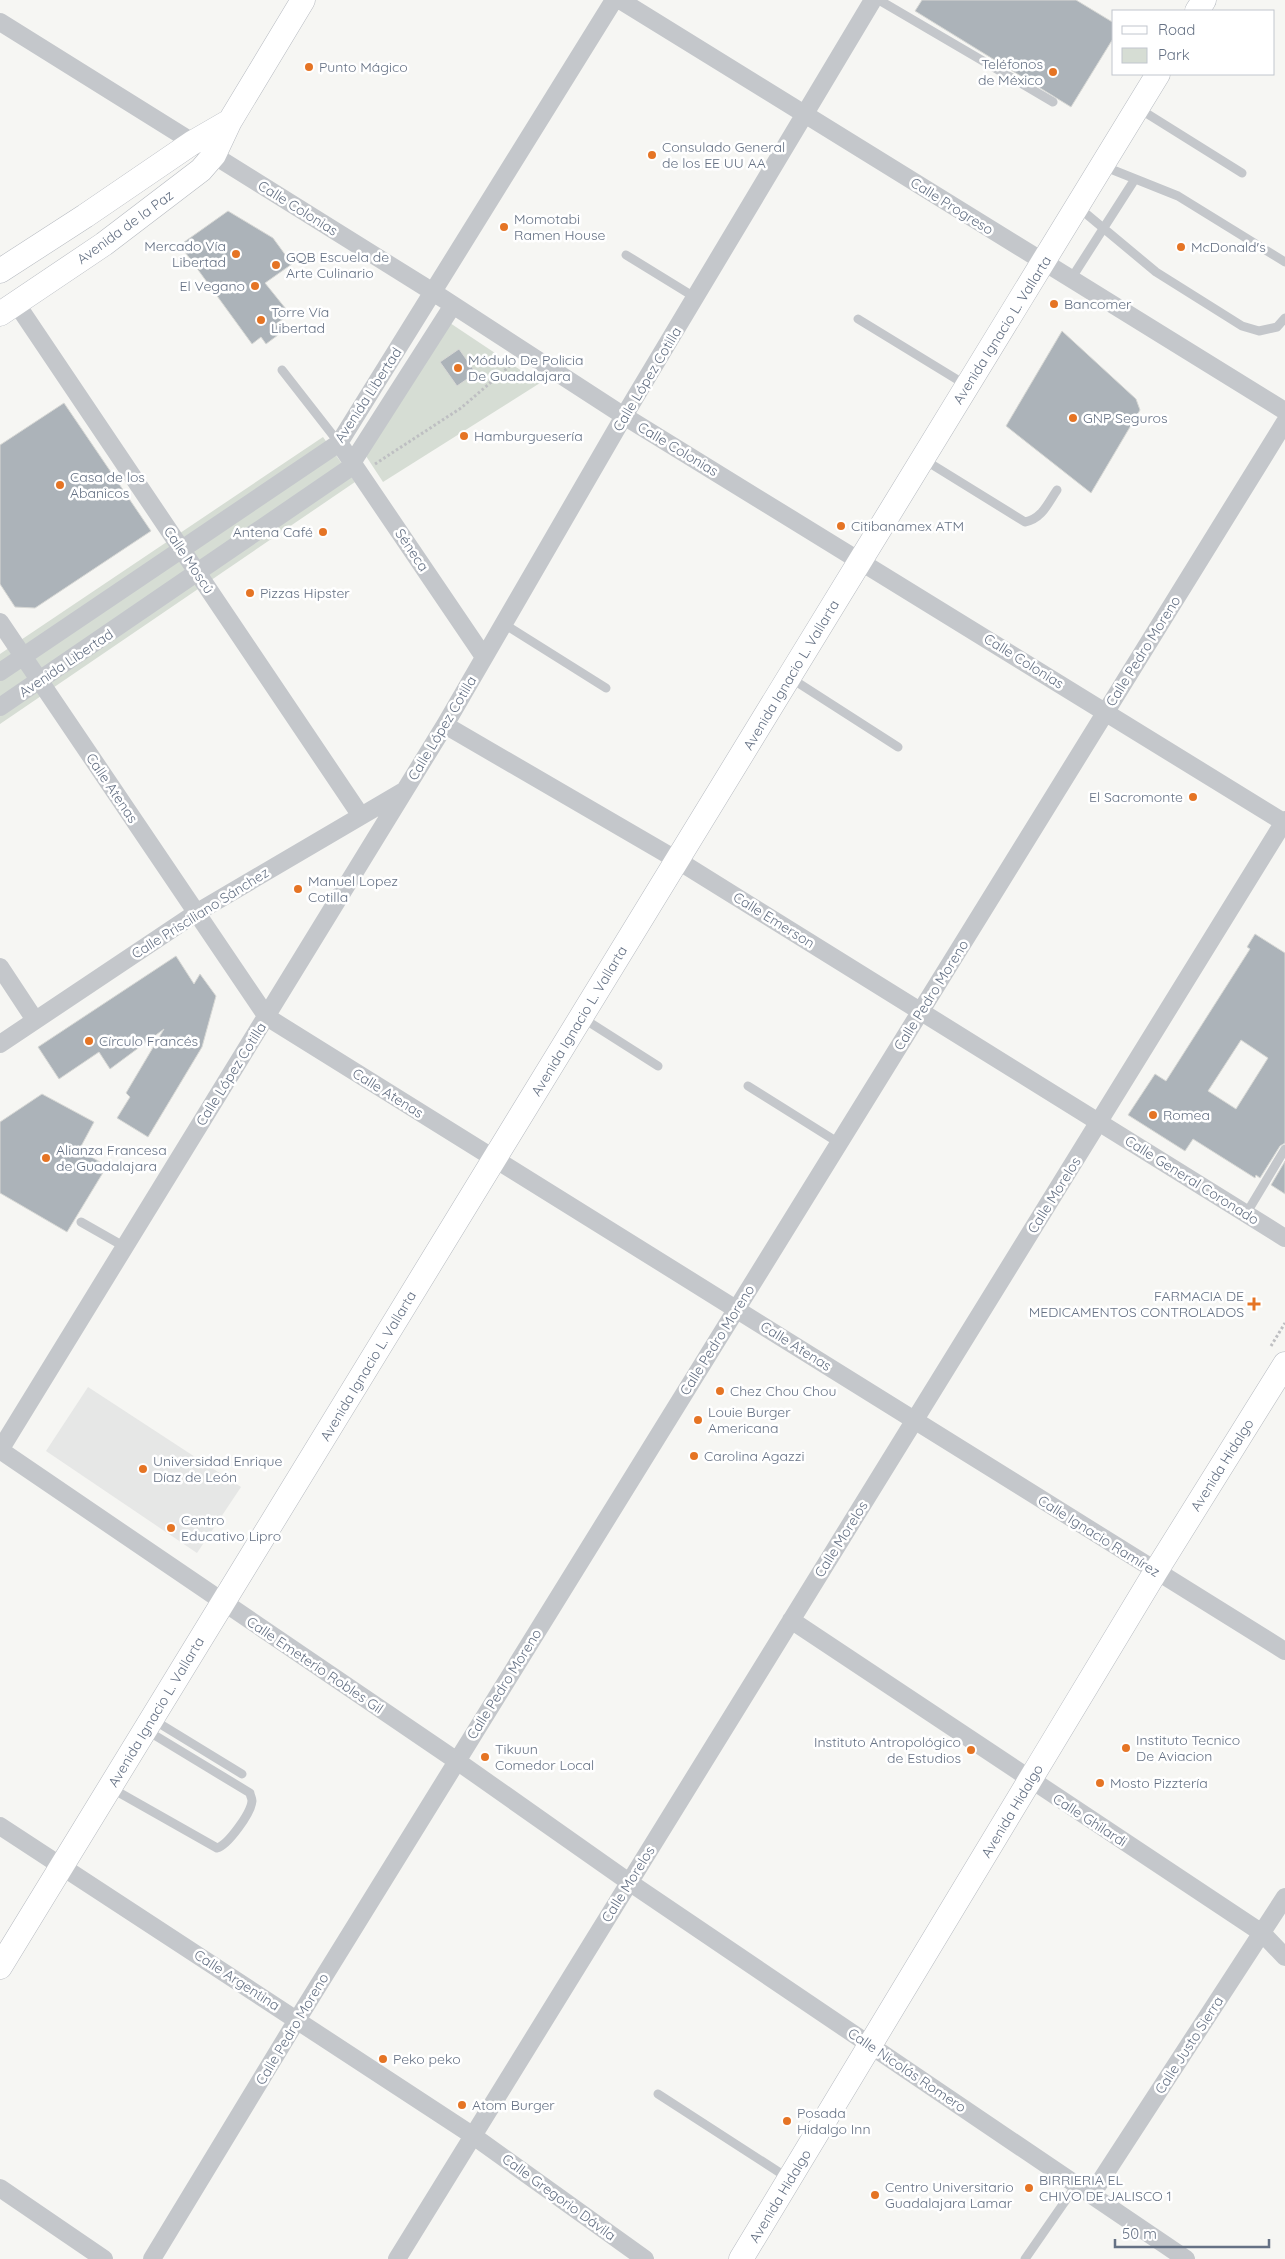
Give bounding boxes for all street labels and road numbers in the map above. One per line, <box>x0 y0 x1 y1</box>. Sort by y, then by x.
street label: Calle Progreso <box>907 173 997 239</box>
street label: Calle Colonias <box>255 176 341 240</box>
street label: Avenida de la Paz <box>73 186 177 268</box>
street label: Avenida Ignacio L. Vallarta <box>949 252 1055 408</box>
street label: Calle López Cotilla <box>609 323 685 435</box>
street label: Avenida Libertad <box>331 344 405 446</box>
street label: Calle Colonias <box>634 418 722 480</box>
street label: Calle Moscú <box>160 523 218 597</box>
street label: Séneca <box>391 525 433 575</box>
street label: Calle Pedro Moreno <box>1102 592 1184 710</box>
street label: Avenida Ignacio L. Vallarta <box>739 597 843 753</box>
street label: Avenida Libertad <box>15 625 117 701</box>
street label: Calle Colonias <box>981 629 1067 693</box>
street label: Calle López Cotilla <box>404 672 480 784</box>
street label: Calle Atenas <box>82 750 142 826</box>
street label: Calle Prisciliano Sánchez <box>128 863 272 963</box>
street label: Calle Emerson <box>730 888 818 952</box>
street label: Calle Pedro Moreno <box>890 936 972 1054</box>
street label: Avenida Ignacio L. Vallarta <box>527 943 631 1099</box>
street label: Calle López Cotilla <box>192 1019 270 1129</box>
street label: Calle Atenas <box>349 1064 427 1122</box>
street label: Calle General Coronado <box>1122 1131 1262 1229</box>
street label: Calle Morelos <box>1023 1153 1085 1237</box>
street label: Calle Pedro Moreno <box>676 1281 758 1399</box>
street label: Avenida Ignacio L. Vallarta <box>316 1288 420 1444</box>
street label: Calle Atenas <box>757 1317 835 1375</box>
street label: Avenida Hidalgo <box>1186 1415 1258 1515</box>
street label: Calle Ignacio Ramírez <box>1035 1491 1164 1581</box>
street label: Calle Morelos <box>810 1497 872 1581</box>
street label: Calle Emeterio Robles Gil <box>243 1612 387 1718</box>
street label: Calle Pedro Moreno <box>463 1625 545 1743</box>
street label: Avenida Ignacio L. Vallarta <box>104 1634 208 1790</box>
street label: Avenida Hidalgo <box>977 1761 1047 1861</box>
street label: Calle Ghilardi <box>1050 1789 1130 1851</box>
street label: Calle Morelos <box>597 1842 659 1926</box>
street label: Calle Argentina <box>191 1946 283 2014</box>
street label: Calle Pedro Moreno <box>252 1970 332 2088</box>
street label: Calle Justo Sierra <box>1151 1993 1227 2097</box>
street label: Calle Nicolás Romero <box>844 2024 970 2116</box>
street label: Avenida Hidalgo <box>745 2146 815 2246</box>
street label: Calle Gregorio Dávila <box>499 2150 619 2244</box>

